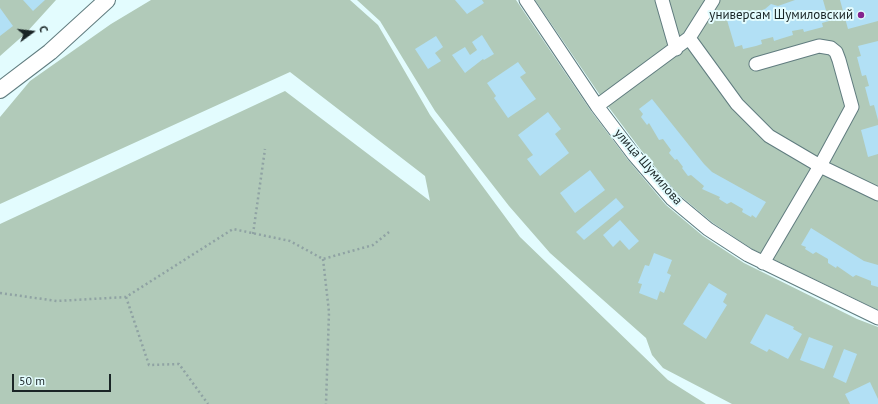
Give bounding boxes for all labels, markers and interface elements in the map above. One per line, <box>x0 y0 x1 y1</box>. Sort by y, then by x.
place label: универсам Шумиловский <box>709 7 853 23</box>
marker: универсам Шумиловский <box>856 10 866 20</box>
north arrow <box>12 12 52 52</box>
text: С <box>36 24 51 34</box>
street label: улица Шумилова <box>611 126 685 208</box>
scale bar <box>14 366 113 392</box>
text: 50 m <box>19 373 45 388</box>

